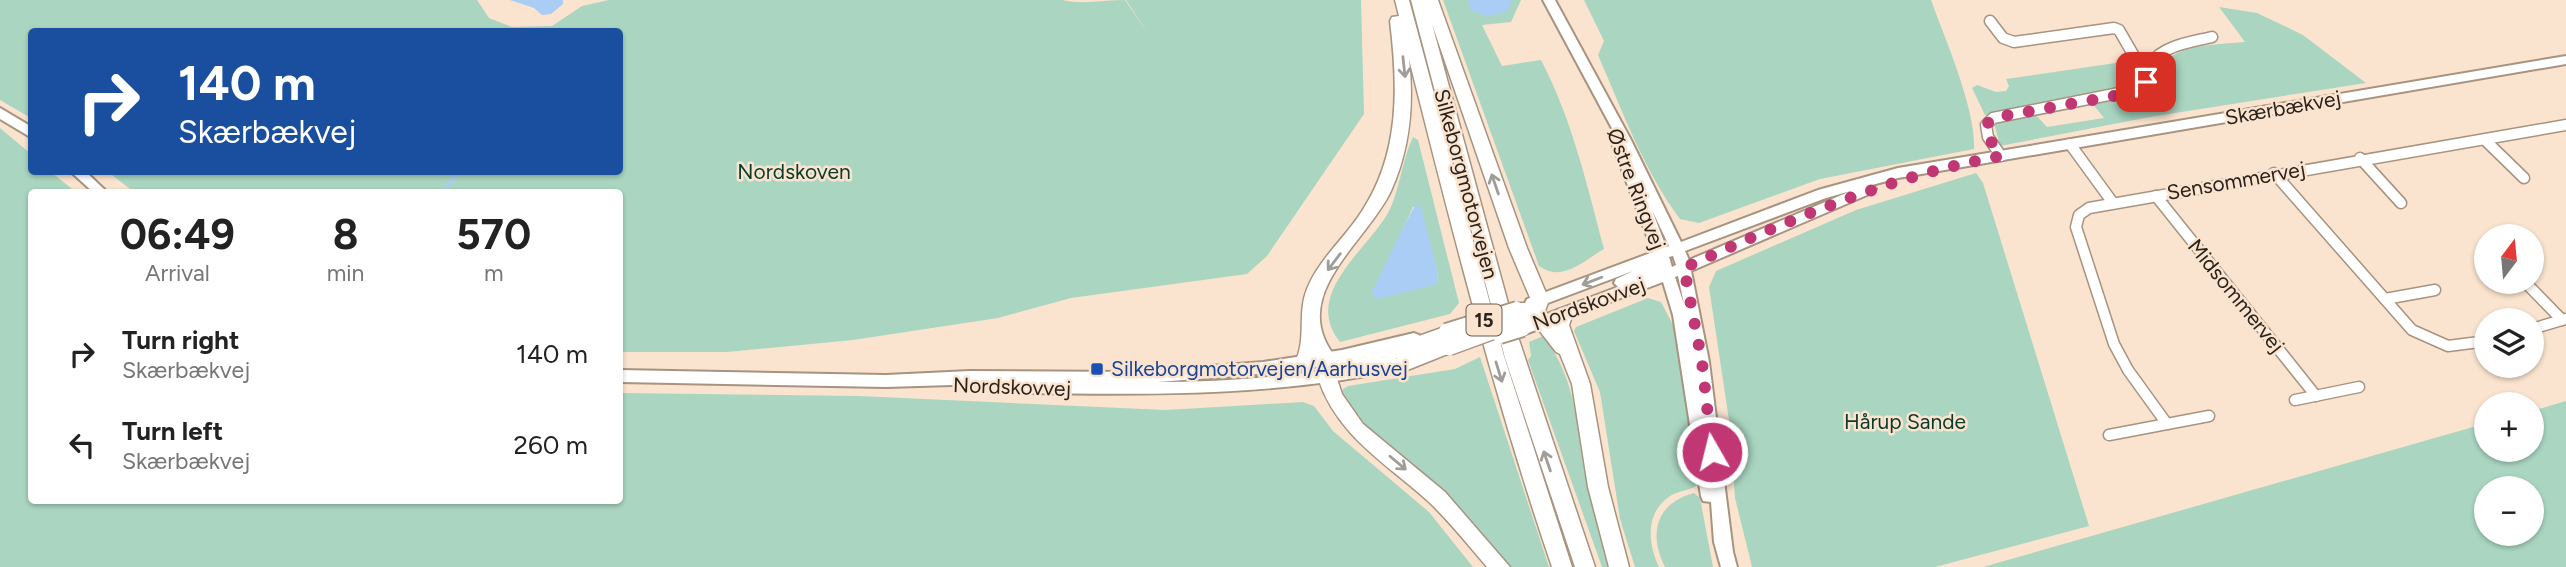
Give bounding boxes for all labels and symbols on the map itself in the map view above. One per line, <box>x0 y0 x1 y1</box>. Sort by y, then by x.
pin <box>2116 52 2176 112</box>
one-way arrow <box>1397 56 1410 78</box>
street label: Skærbækvej <box>2223 85 2343 130</box>
street label: Silkeborgmotorvejen <box>1429 86 1504 282</box>
street label: Østre Ringvej <box>1602 125 1671 253</box>
street label: Sensommervej <box>2165 156 2307 205</box>
park label: Nordskoven <box>737 159 851 184</box>
one-way arrow <box>1488 173 1500 195</box>
north arrow <box>2474 224 2544 294</box>
street label: Midsommervej <box>2183 234 2290 358</box>
one-way arrow <box>1326 252 1341 271</box>
street label: Nordskovvej <box>1529 272 1649 335</box>
one-way arrow <box>1582 276 1603 289</box>
road number: 15 <box>1466 304 1502 336</box>
place label: Silkeborgmotorvejen/Aarhusvej <box>1111 356 1408 381</box>
marker: Silkeborgmotorvejen/Aarhusvej <box>1089 361 1105 377</box>
one-way arrow <box>1493 361 1506 383</box>
street label: Nordskovvej <box>953 372 1072 401</box>
park label: Hårup Sande <box>1844 409 1966 434</box>
position arrow <box>1675 415 1749 489</box>
one-way arrow <box>1540 450 1552 472</box>
one-way arrow <box>1389 455 1407 471</box>

